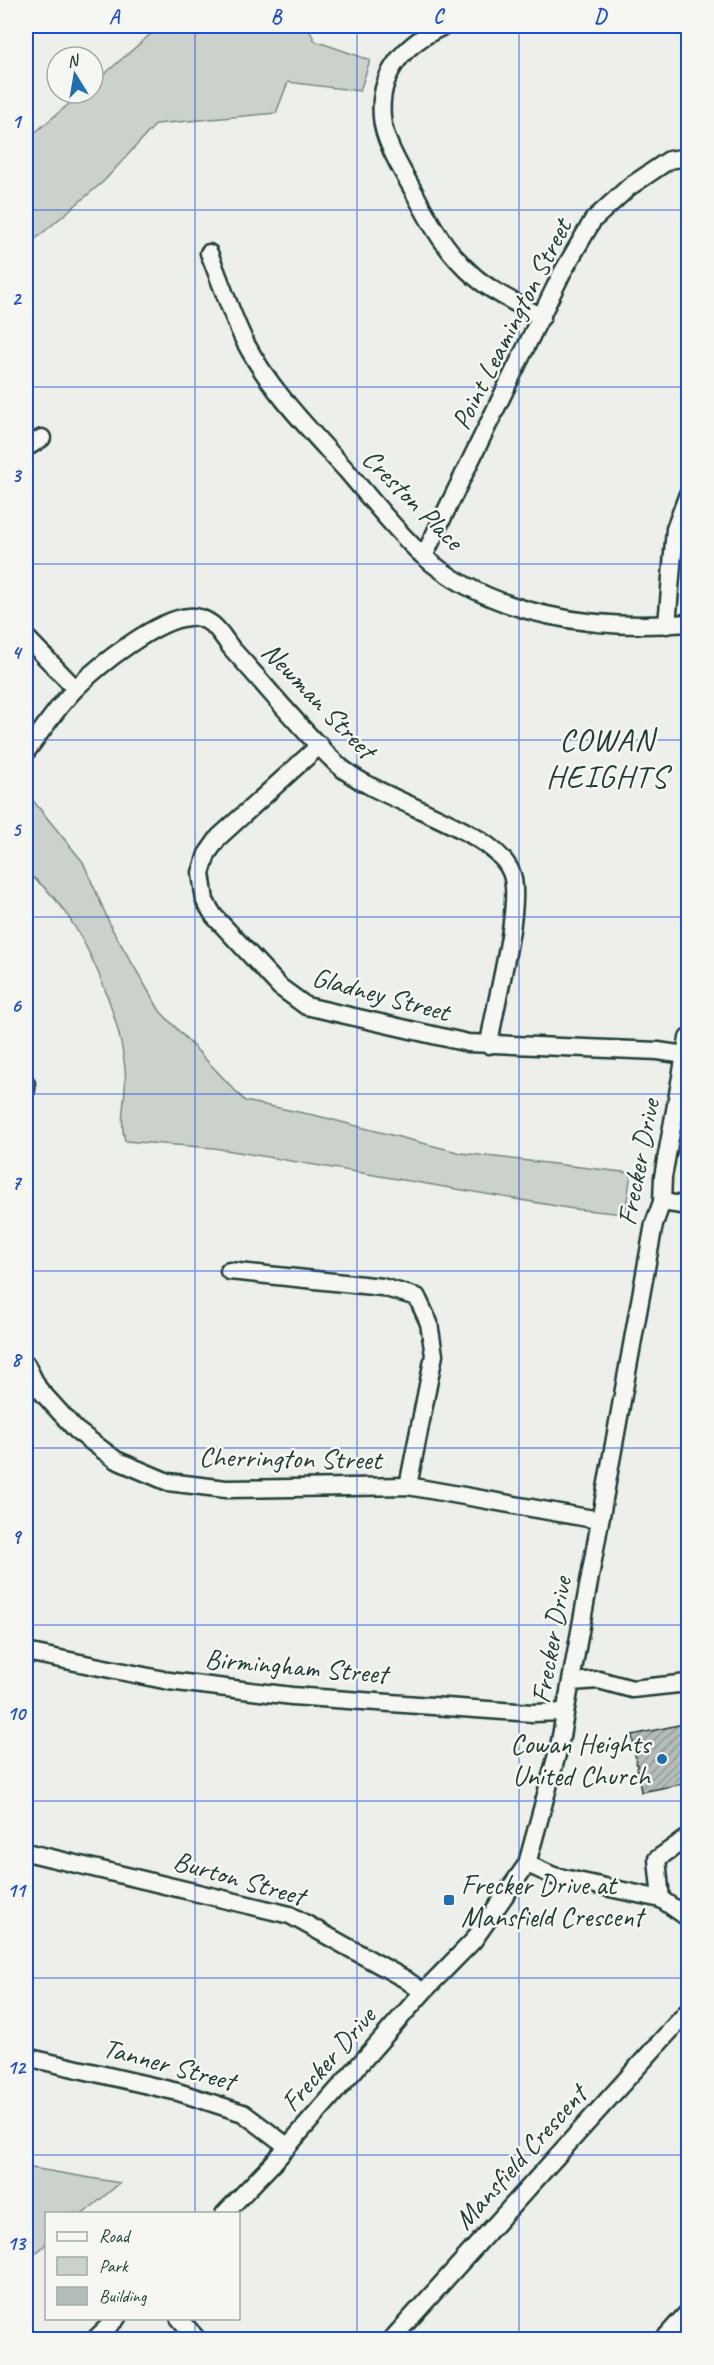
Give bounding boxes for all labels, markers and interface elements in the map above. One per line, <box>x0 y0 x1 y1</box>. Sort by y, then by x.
text: A <box>109 4 121 29</box>
text: B <box>271 4 283 29</box>
text: C <box>433 4 445 29</box>
text: D <box>594 4 608 29</box>
north arrow <box>45 45 105 105</box>
text: N <box>66 50 82 72</box>
text: 1 <box>12 109 23 134</box>
street label: Point Leamington Street <box>443 210 580 435</box>
text: 2 <box>12 286 23 311</box>
street label: Creston Place <box>355 441 472 558</box>
text: 3 <box>12 463 23 488</box>
street label: Newman Street <box>255 634 386 769</box>
text: 4 <box>12 640 24 665</box>
district label: COWAN HEIGHTS <box>546 719 673 797</box>
text: 5 <box>12 817 23 842</box>
street label: Gladney Street <box>309 959 456 1030</box>
text: 6 <box>11 993 22 1018</box>
street label: Frecker Drive <box>609 1094 668 1228</box>
text: 7 <box>12 1170 23 1195</box>
text: 8 <box>12 1347 24 1372</box>
street label: Cherrington Street <box>199 1439 384 1477</box>
text: 9 <box>12 1524 23 1549</box>
street label: Frecker Drive <box>523 1572 580 1706</box>
street label: Birmingham Street <box>203 1641 392 1692</box>
text: 10 <box>7 1701 27 1726</box>
place label: Cowan Heights United Church <box>510 1726 652 1793</box>
marker: Cowan Heights United Church <box>655 1752 669 1766</box>
street label: Burton Street <box>170 1843 312 1914</box>
place label: Frecker Drive at Mansfield Crescent <box>461 1867 647 1934</box>
text: 11 <box>7 1878 27 1903</box>
marker: Frecker Drive at Mansfield Crescent <box>442 1893 456 1907</box>
street label: Frecker Drive <box>273 1998 384 2119</box>
street label: Tanner Street <box>99 2030 242 2099</box>
text: 12 <box>7 2055 27 2080</box>
street label: Mansfield Crescent <box>446 2075 596 2236</box>
legend <box>45 2212 240 2320</box>
text: Road <box>99 2225 132 2247</box>
text: 13 <box>7 2231 27 2256</box>
text: Park <box>99 2255 129 2277</box>
text: Building <box>99 2285 148 2307</box>

